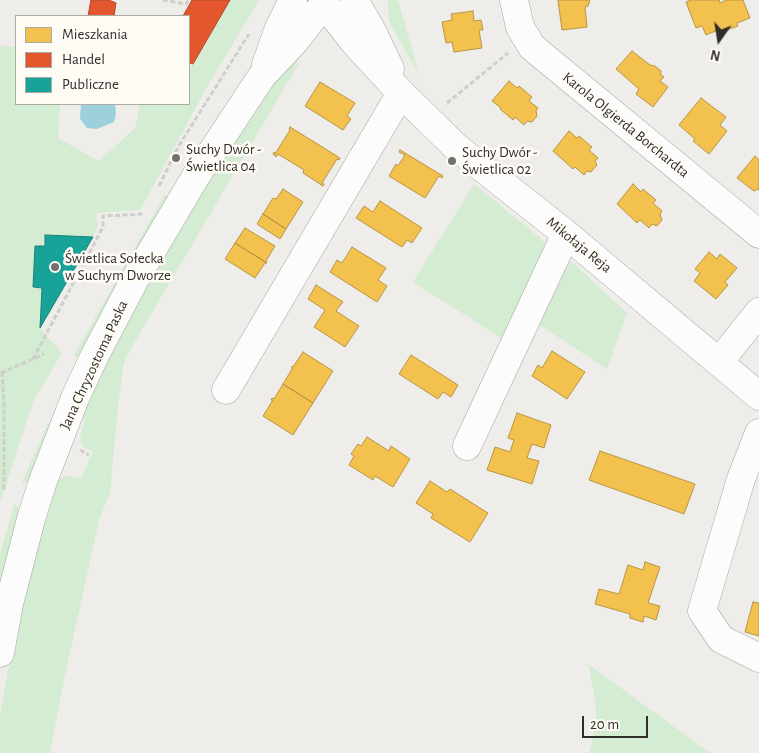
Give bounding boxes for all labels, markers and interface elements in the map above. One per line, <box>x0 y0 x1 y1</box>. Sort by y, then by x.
legend <box>15 15 190 105</box>
north arrow <box>694 15 744 65</box>
text: Mieszkania <box>62 27 128 42</box>
text: N <box>709 47 722 63</box>
text: Handel <box>62 52 105 67</box>
street label: Karola Olgierda Borchardta <box>559 68 693 182</box>
text: Publiczne <box>62 77 119 92</box>
place label: Suchy Dwór - Świetlica 04 <box>186 140 262 175</box>
place label: Suchy Dwór - Świetlica 02 <box>462 143 538 178</box>
marker: Suchy Dwór - Świetlica 04 <box>170 152 182 164</box>
marker: Suchy Dwór - Świetlica 02 <box>446 155 458 167</box>
street label: Mikołaja Reja <box>543 213 615 277</box>
place label: Świetlica Sołecka w Suchym Dworze <box>65 249 171 284</box>
marker: Świetlica Sołecka w Suchym Dworze <box>49 261 61 273</box>
street label: Jana Chryzostoma Paska <box>56 297 132 433</box>
scale bar <box>584 706 650 738</box>
text: 20 m <box>590 717 619 732</box>

